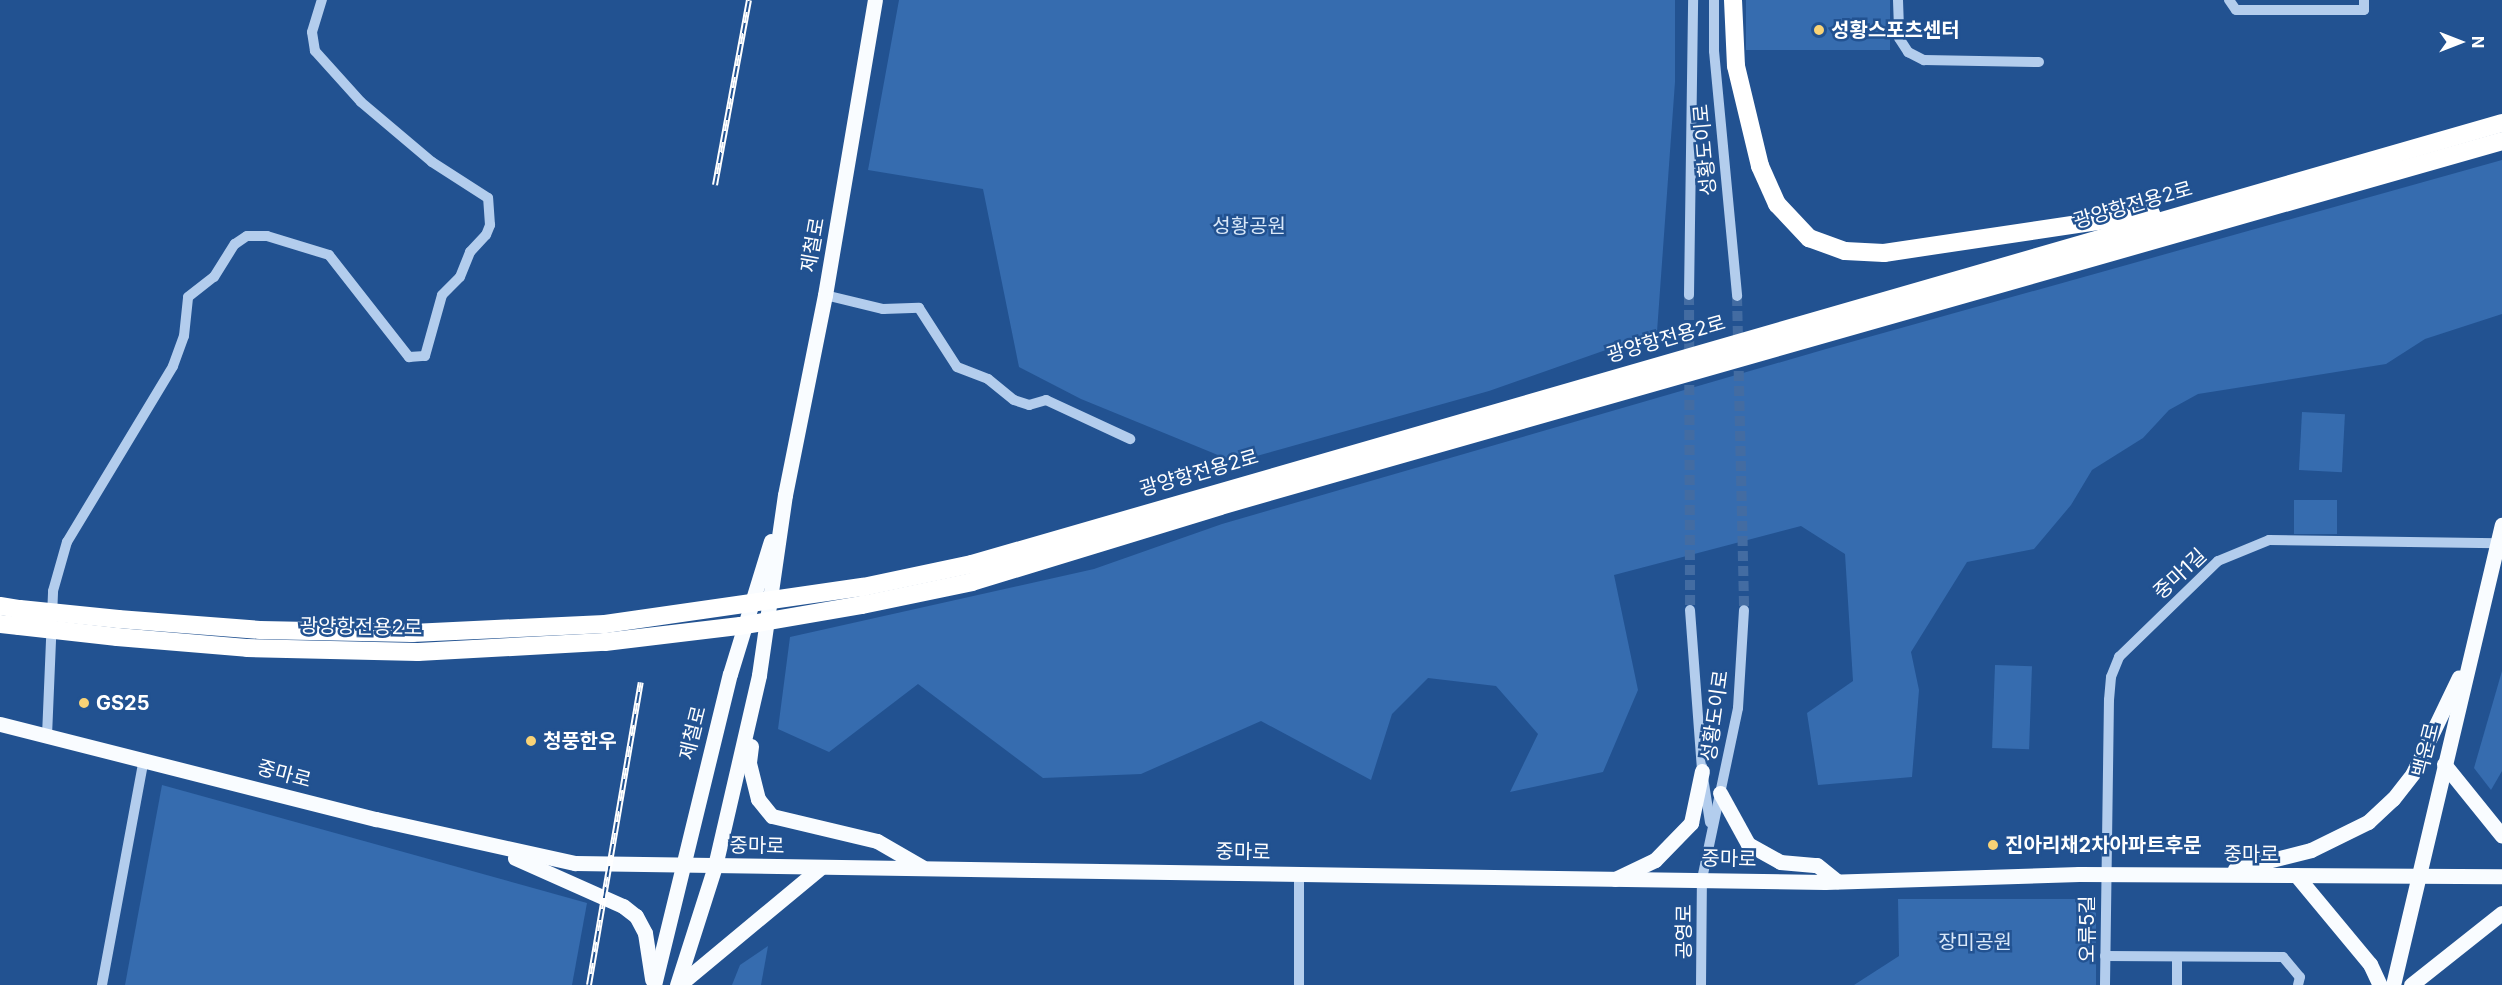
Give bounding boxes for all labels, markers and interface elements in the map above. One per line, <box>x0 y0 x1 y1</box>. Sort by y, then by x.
north arrow <box>2430 12 2490 72</box>
place label: 성황스포츠센터 <box>1831 18 1960 42</box>
marker: 성황스포츠센터 <box>1812 23 1826 37</box>
text: N <box>2468 36 2488 48</box>
street label: 성황도이로 <box>1689 103 1721 197</box>
street label: 광양항전용2로 <box>2071 177 2195 233</box>
park label: 성황공원 <box>1212 214 1286 238</box>
street label: 제철로 <box>796 216 830 274</box>
street label: 광양항전용2로 <box>1604 311 1728 367</box>
street label: 광양항전용2로 <box>1137 445 1261 501</box>
street label: 중마1길 <box>2149 544 2211 604</box>
street label: 광양항전용2로 <box>300 614 422 640</box>
street label: 성황도이로 <box>1697 669 1733 763</box>
place label: GS25 <box>96 691 149 715</box>
marker: GS25 <box>77 696 91 710</box>
street label: 제철로 <box>675 703 711 763</box>
street label: 백운로 <box>2408 720 2444 780</box>
place label: 청풍한우 <box>543 729 617 753</box>
marker: 청풍한우 <box>524 734 538 748</box>
street label: 중마로 <box>254 755 314 793</box>
place label: 진아리채2차아파트후문 <box>2005 833 2202 857</box>
street label: 중마로 <box>729 834 785 858</box>
marker: 진아리채2차아파트후문 <box>1986 838 2000 852</box>
street label: 중마로 <box>1215 840 1271 864</box>
street label: 중마로 <box>2223 842 2279 866</box>
street label: 중마로 <box>1701 847 1757 871</box>
street label: 오류5길 <box>2075 895 2099 963</box>
street label: 공영로 <box>1672 904 1696 960</box>
park label: 장미공원 <box>1938 930 2012 954</box>

